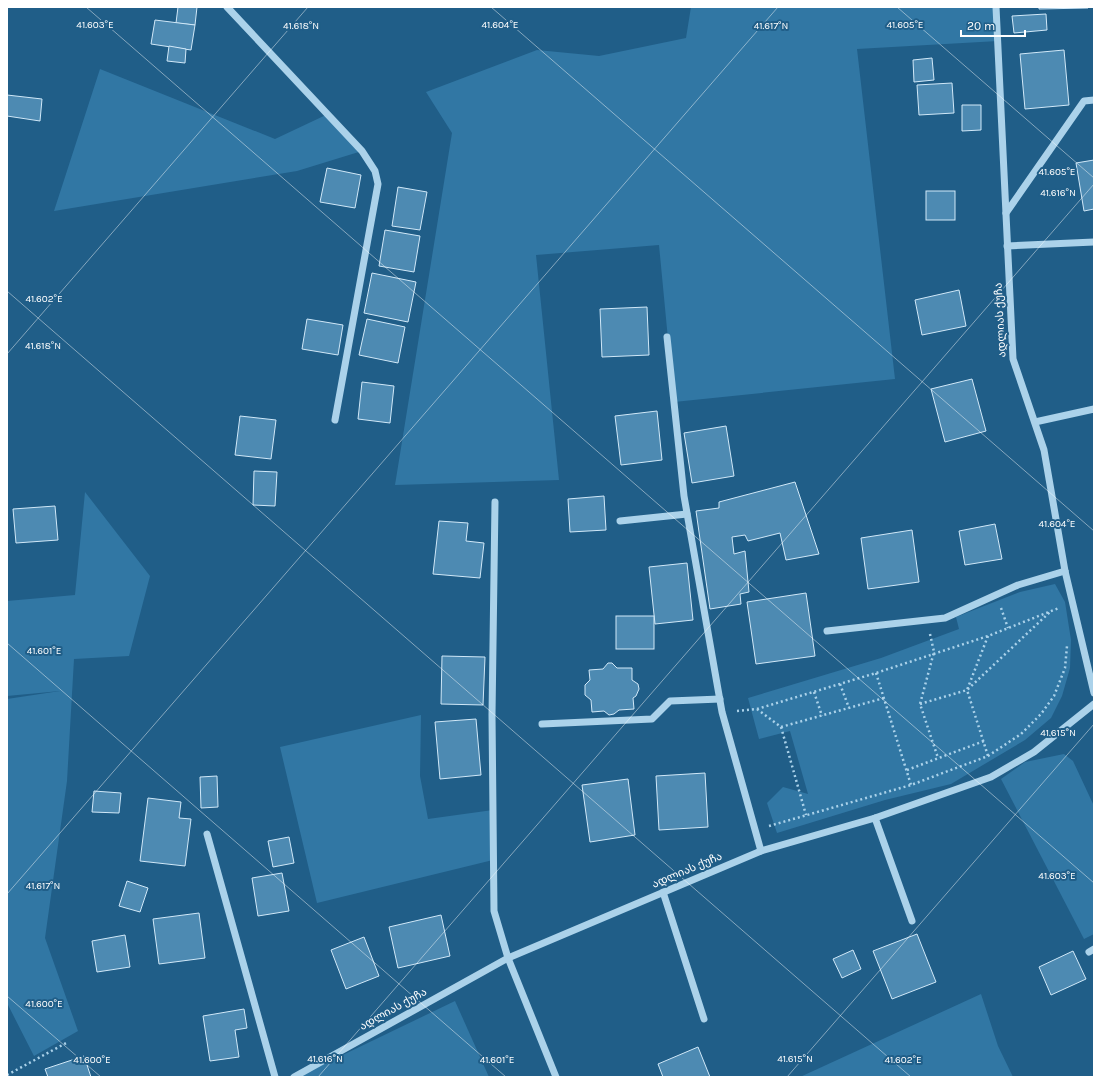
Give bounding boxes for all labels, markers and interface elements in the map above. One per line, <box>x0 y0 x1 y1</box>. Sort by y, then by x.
scale bar <box>961 12 1025 38</box>
text: 41.603°E <box>76 19 114 31</box>
text: 41.604°E <box>482 19 518 31</box>
text: 41.605°E <box>886 19 924 31</box>
text: 20 m <box>967 19 995 33</box>
text: 41.618°N <box>283 20 319 32</box>
text: 41.617°N <box>754 20 788 32</box>
text: 41.605°E <box>1038 166 1076 178</box>
text: 41.616°N <box>1040 187 1076 199</box>
street label: ადლიას ქუჩა <box>992 282 1008 358</box>
text: 41.602°E <box>25 293 63 305</box>
text: 41.618°N <box>25 340 61 352</box>
text: 41.604°E <box>1039 518 1075 530</box>
text: 41.601°E <box>27 645 61 657</box>
text: 41.615°N <box>1040 727 1076 739</box>
street label: ადლიას ქუჩა <box>650 849 724 891</box>
text: 41.603°E <box>1038 870 1076 882</box>
text: 41.617°N <box>26 880 60 892</box>
street label: ადლიას ქუჩა <box>357 985 429 1033</box>
text: 41.600°E <box>25 998 63 1010</box>
text: 41.616°N <box>307 1053 343 1065</box>
text: 41.615°N <box>777 1053 813 1065</box>
text: 41.600°E <box>73 1054 111 1066</box>
text: 41.601°E <box>480 1054 514 1066</box>
text: 41.602°E <box>884 1054 922 1066</box>

